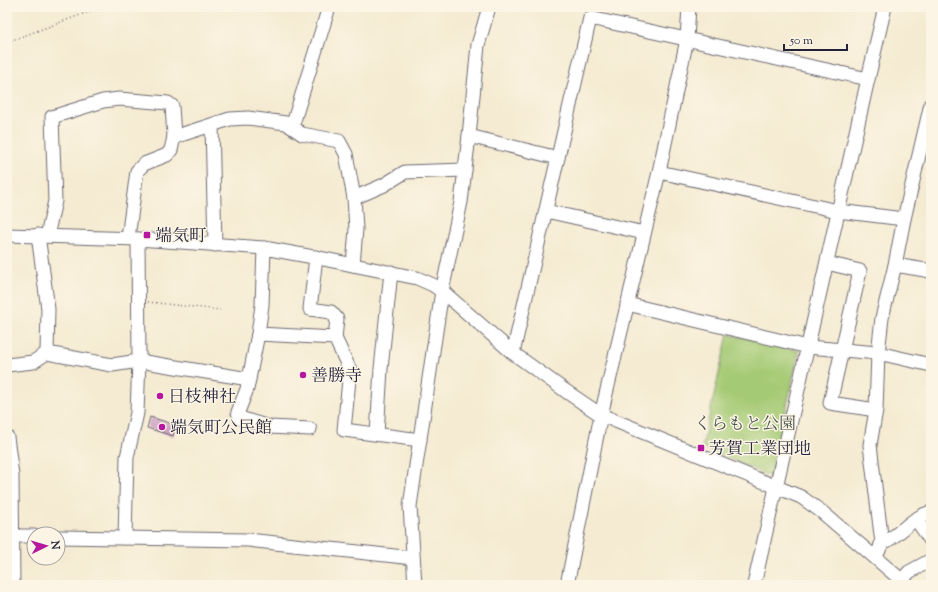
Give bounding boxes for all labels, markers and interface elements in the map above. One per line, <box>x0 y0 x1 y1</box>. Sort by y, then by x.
scale bar <box>784 26 847 52</box>
text: 50 m <box>789 32 813 50</box>
place label: 端気町 <box>155 225 206 249</box>
marker: 端気町 <box>142 230 152 240</box>
place label: 善勝寺 <box>311 365 362 389</box>
marker: 善勝寺 <box>298 370 308 380</box>
place label: 日枝神社 <box>168 386 236 410</box>
marker: 日枝神社 <box>155 391 165 401</box>
park label: くらもと公園 <box>694 413 796 437</box>
place label: 端気町公民館 <box>170 417 272 441</box>
marker: 端気町公民館 <box>157 422 167 432</box>
place label: 芳賀工業団地 <box>709 438 811 462</box>
marker: 芳賀工業団地 <box>696 443 706 453</box>
north arrow <box>26 526 66 566</box>
text: N <box>47 539 63 551</box>

